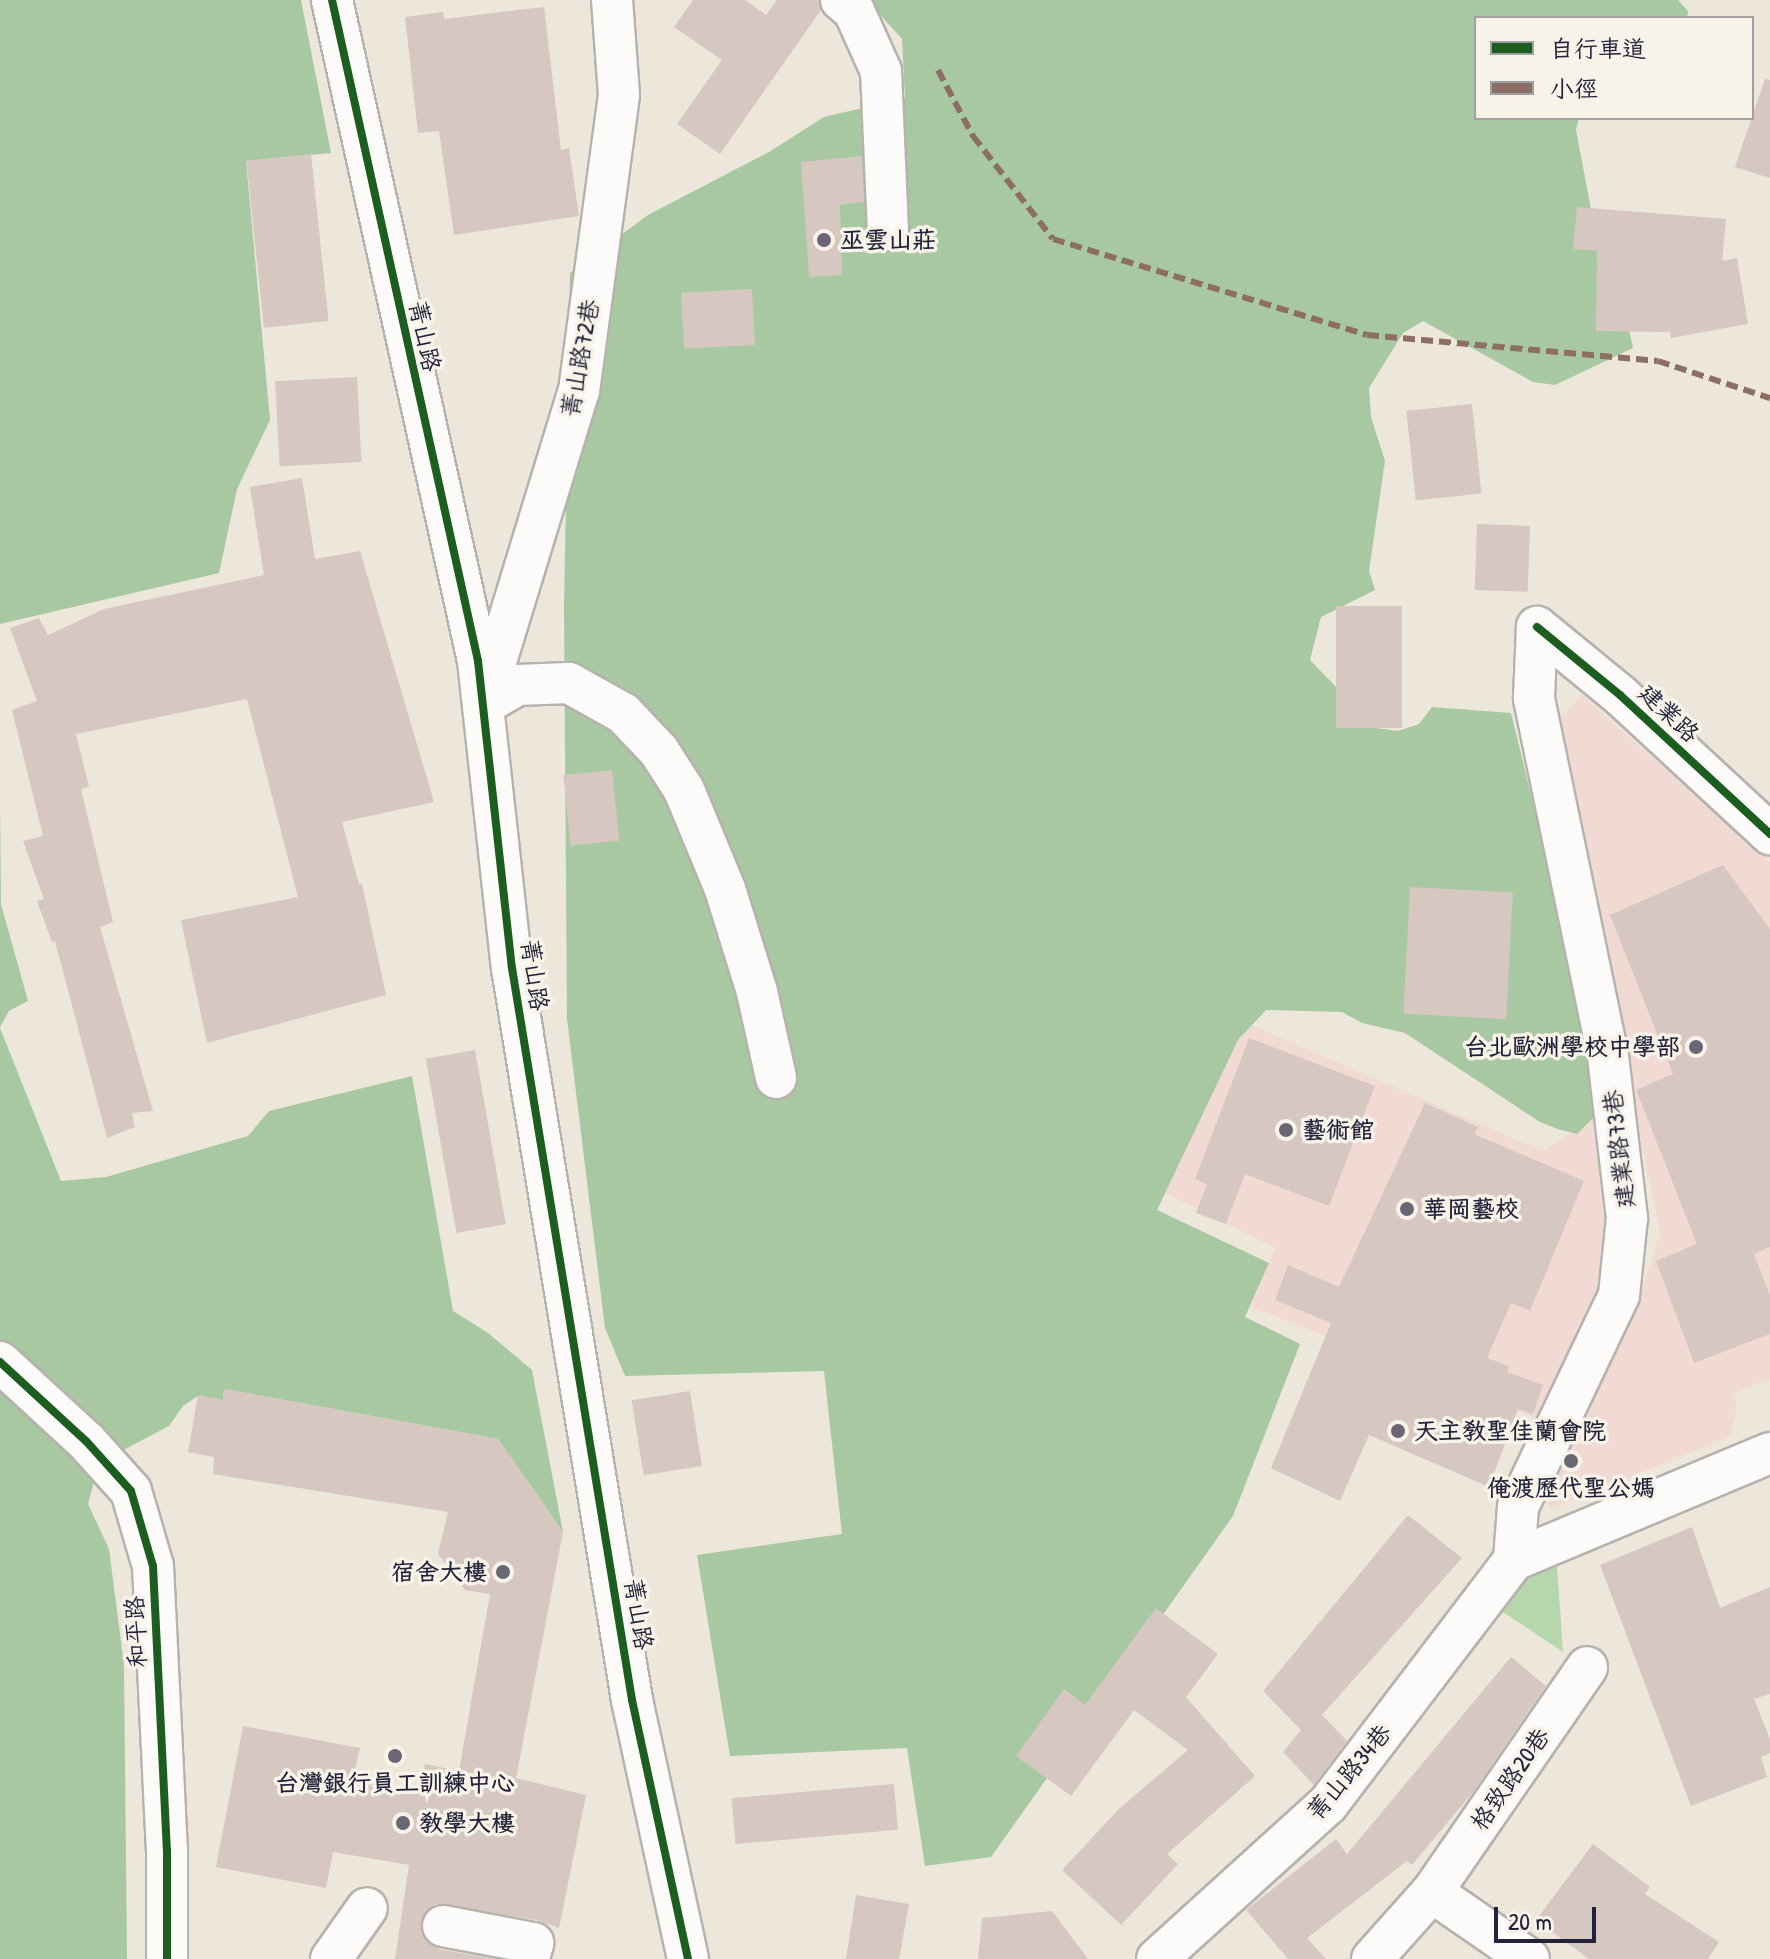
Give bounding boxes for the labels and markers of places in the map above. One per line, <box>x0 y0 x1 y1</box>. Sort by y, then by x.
place label: 巫雲山莊 <box>840 226 936 254</box>
marker: 巫雲山莊 <box>815 231 833 249</box>
place label: 台北歐洲學校中學部 <box>1464 1033 1680 1061</box>
marker: 台北歐洲學校中學部 <box>1687 1038 1705 1056</box>
place label: 藝術館 <box>1302 1116 1374 1144</box>
marker: 藝術館 <box>1277 1121 1295 1139</box>
place label: 華岡藝校 <box>1423 1195 1519 1223</box>
marker: 華岡藝校 <box>1398 1200 1416 1218</box>
place label: 天主教聖佳蘭會院 <box>1414 1417 1606 1445</box>
marker: 天主教聖佳蘭會院 <box>1389 1422 1407 1440</box>
marker: 俺渡歷代聖公媽 <box>1562 1452 1580 1470</box>
place label: 俺渡歷代聖公媽 <box>1487 1474 1655 1502</box>
place label: 宿舍大樓 <box>391 1558 487 1586</box>
marker: 宿舍大樓 <box>494 1563 512 1581</box>
marker: 台灣銀行員工訓練中心 <box>386 1747 404 1765</box>
place label: 台灣銀行員工訓練中心 <box>275 1769 515 1797</box>
place label: 教學大樓 <box>419 1809 515 1837</box>
marker: 教學大樓 <box>394 1814 412 1832</box>

